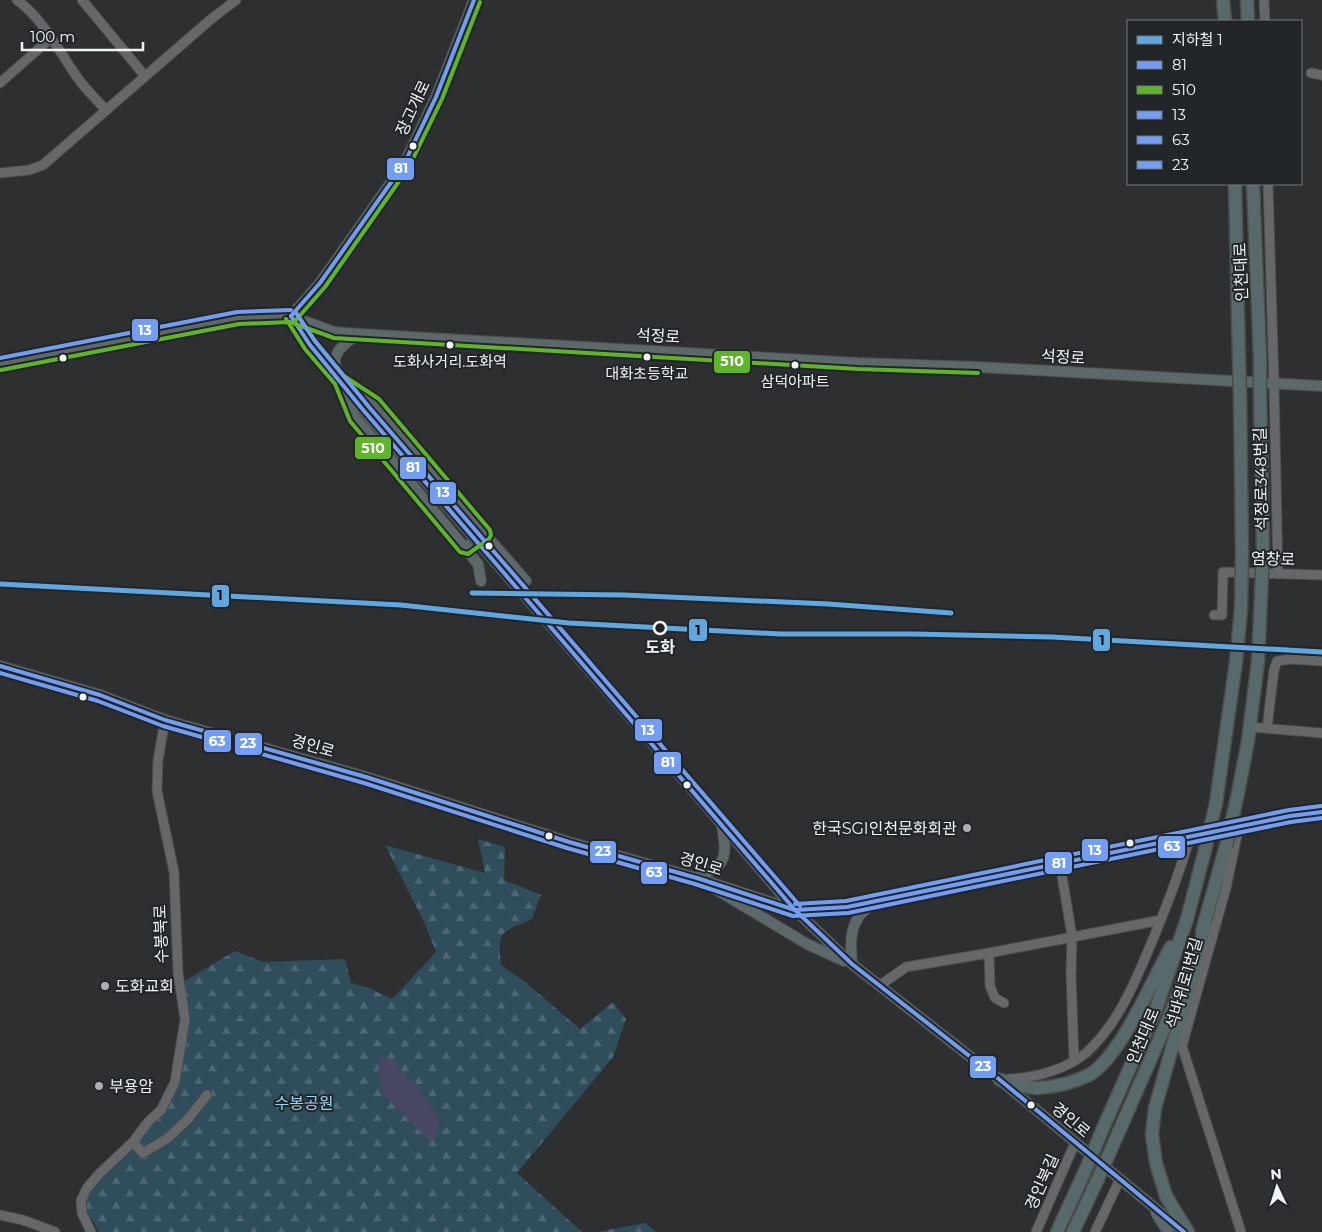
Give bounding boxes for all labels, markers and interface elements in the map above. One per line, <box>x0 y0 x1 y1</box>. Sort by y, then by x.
scale bar <box>22 20 144 52</box>
legend <box>1127 20 1302 185</box>
text: 100 m <box>30 27 75 46</box>
text: 지하철 1 <box>1172 30 1223 49</box>
text: 81 <box>1172 55 1187 74</box>
street label: 장고개로 <box>392 77 434 139</box>
text: 510 <box>1172 80 1196 99</box>
text: 13 <box>1172 105 1186 124</box>
text: 63 <box>1172 130 1190 149</box>
unlabelled marker <box>408 141 418 151</box>
text: 23 <box>1172 155 1189 174</box>
line badge: 81 <box>386 157 415 181</box>
text: 81 <box>394 159 408 177</box>
street label: 인천대로 <box>1230 242 1252 302</box>
line badge: 13 <box>131 318 159 342</box>
text: 13 <box>138 321 152 339</box>
street label: 석정로 <box>635 325 681 347</box>
marker: 도화사거리.도화역 <box>445 340 455 350</box>
street label: 석정로 <box>1040 346 1086 368</box>
line badge: 510 <box>713 350 751 374</box>
place label: 도화사거리.도화역 <box>393 352 507 371</box>
marker: 대화초등학교 <box>642 352 652 362</box>
text: 510 <box>720 352 744 370</box>
unlabelled marker <box>58 353 68 363</box>
marker: 삼덕아파트 <box>790 360 800 370</box>
place label: 대화초등학교 <box>606 364 688 383</box>
place label: 삼덕아파트 <box>760 372 830 391</box>
street label: 석정로348번길 <box>1251 427 1271 531</box>
line badge: 510 <box>354 436 392 460</box>
text: 510 <box>361 439 385 457</box>
line badge: 81 <box>399 456 427 480</box>
text: 81 <box>406 458 420 476</box>
line badge: 13 <box>429 481 457 505</box>
text: 13 <box>436 483 450 501</box>
unlabelled marker <box>484 541 494 551</box>
street label: 염창로 <box>1251 549 1296 569</box>
line badge: 1 <box>211 584 230 608</box>
text: 1 <box>217 586 223 604</box>
line badge: 1 <box>688 618 708 642</box>
marker: 도화 <box>653 621 667 635</box>
text: 1 <box>695 621 701 639</box>
line badge: 1 <box>1092 628 1111 652</box>
text: 1 <box>1099 631 1105 649</box>
place label: 도화 <box>645 638 675 657</box>
unlabelled marker <box>78 692 88 702</box>
line badge: 13 <box>634 718 663 742</box>
text: 13 <box>641 721 655 739</box>
line badge: 63 <box>203 729 232 753</box>
street label: 경인로 <box>289 731 337 761</box>
text: 63 <box>208 732 226 750</box>
line badge: 23 <box>234 732 263 756</box>
text: 23 <box>240 734 256 752</box>
line badge: 81 <box>653 751 682 775</box>
text: 81 <box>661 753 675 771</box>
unlabelled marker <box>682 780 692 790</box>
place label: 한국SGI인천문화회관 <box>812 819 957 838</box>
marker: 한국SGI인천문화회관 <box>961 822 973 834</box>
unlabelled marker <box>544 831 554 841</box>
line badge: 63 <box>1157 835 1186 859</box>
text: 63 <box>1163 837 1181 855</box>
line badge: 13 <box>1081 838 1109 862</box>
unlabelled marker <box>1125 838 1135 848</box>
line badge: 23 <box>589 840 617 864</box>
text: 13 <box>1088 841 1102 859</box>
text: 23 <box>595 842 611 860</box>
street label: 경인로 <box>677 848 725 880</box>
line badge: 81 <box>1044 851 1073 875</box>
text: 81 <box>1052 854 1066 872</box>
line badge: 63 <box>640 861 668 885</box>
text: 63 <box>645 863 663 881</box>
street label: 수봉북로 <box>150 904 172 964</box>
street label: 석바위로1번길 <box>1162 935 1206 1031</box>
place label: 도화교회 <box>115 977 174 996</box>
marker: 도화교회 <box>99 980 111 992</box>
street label: 인천대로 <box>1123 1005 1163 1067</box>
line badge: 23 <box>969 1055 997 1079</box>
text: 23 <box>975 1057 991 1075</box>
place label: 부용암 <box>109 1077 153 1096</box>
marker: 부용암 <box>93 1080 105 1092</box>
park label: 수봉공원 <box>275 1094 333 1113</box>
street label: 경인로 <box>1048 1099 1094 1142</box>
unlabelled marker <box>1026 1100 1036 1110</box>
street label: 경인북길 <box>1021 1151 1063 1213</box>
north arrow <box>1252 1162 1302 1212</box>
text: N <box>1270 1165 1282 1183</box>

